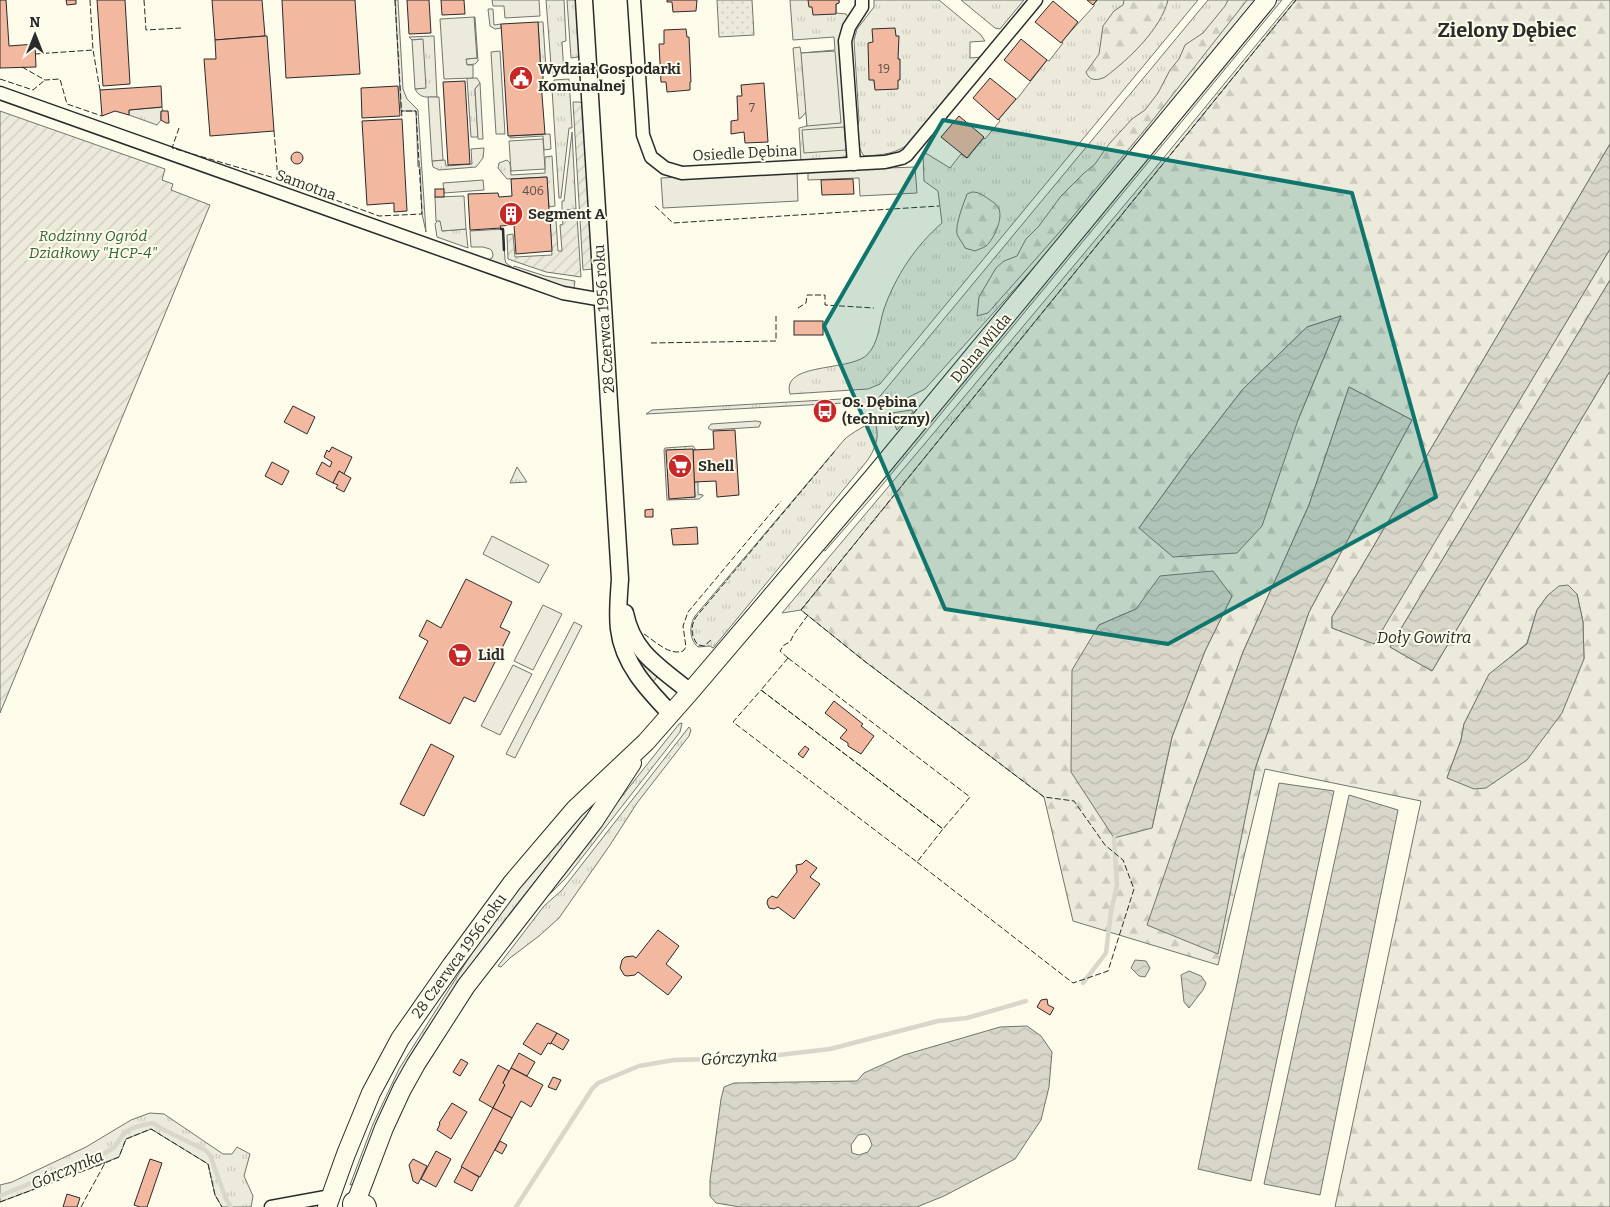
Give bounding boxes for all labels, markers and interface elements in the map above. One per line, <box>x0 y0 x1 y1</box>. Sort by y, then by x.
north arrow <box>10 10 60 60</box>
text: N <box>30 14 41 31</box>
district label: Zielony Dębiec <box>1437 18 1577 42</box>
place label: Wydział Gospodarki Komunalnej <box>538 60 681 95</box>
house number: 19 <box>878 62 890 76</box>
public building icon: Wydział Gospodarki Komunalnej <box>508 65 534 91</box>
house number: 7 <box>749 101 755 115</box>
street label: Osiedle Dębina <box>692 141 798 165</box>
street label: Samotna <box>273 166 339 204</box>
house number: 406 <box>522 184 544 198</box>
building icon: Segment A <box>498 201 524 227</box>
place label: Segment A <box>528 205 605 223</box>
park label: Rodzinny Ogród Działkowy "HCP-4" <box>29 227 158 262</box>
street label: 28 Czerwca 1956 roku <box>590 244 618 394</box>
street label: Dolna Wilda <box>947 310 1015 386</box>
place label: Os. Dębina (techniczny) <box>842 393 930 428</box>
bus stop icon: Os. Dębina (techniczny) <box>812 398 838 424</box>
supermarket icon: Shell <box>667 453 693 479</box>
place label: Shell <box>698 457 734 475</box>
water label: Doły Gowitra <box>1377 628 1471 647</box>
supermarket icon: Lidl <box>447 642 473 668</box>
place label: Lidl <box>478 646 505 664</box>
street label: 28 Czerwca 1956 roku <box>408 890 510 1022</box>
water label: Górczynka <box>700 1046 778 1069</box>
water label: Górczynka <box>28 1146 106 1193</box>

